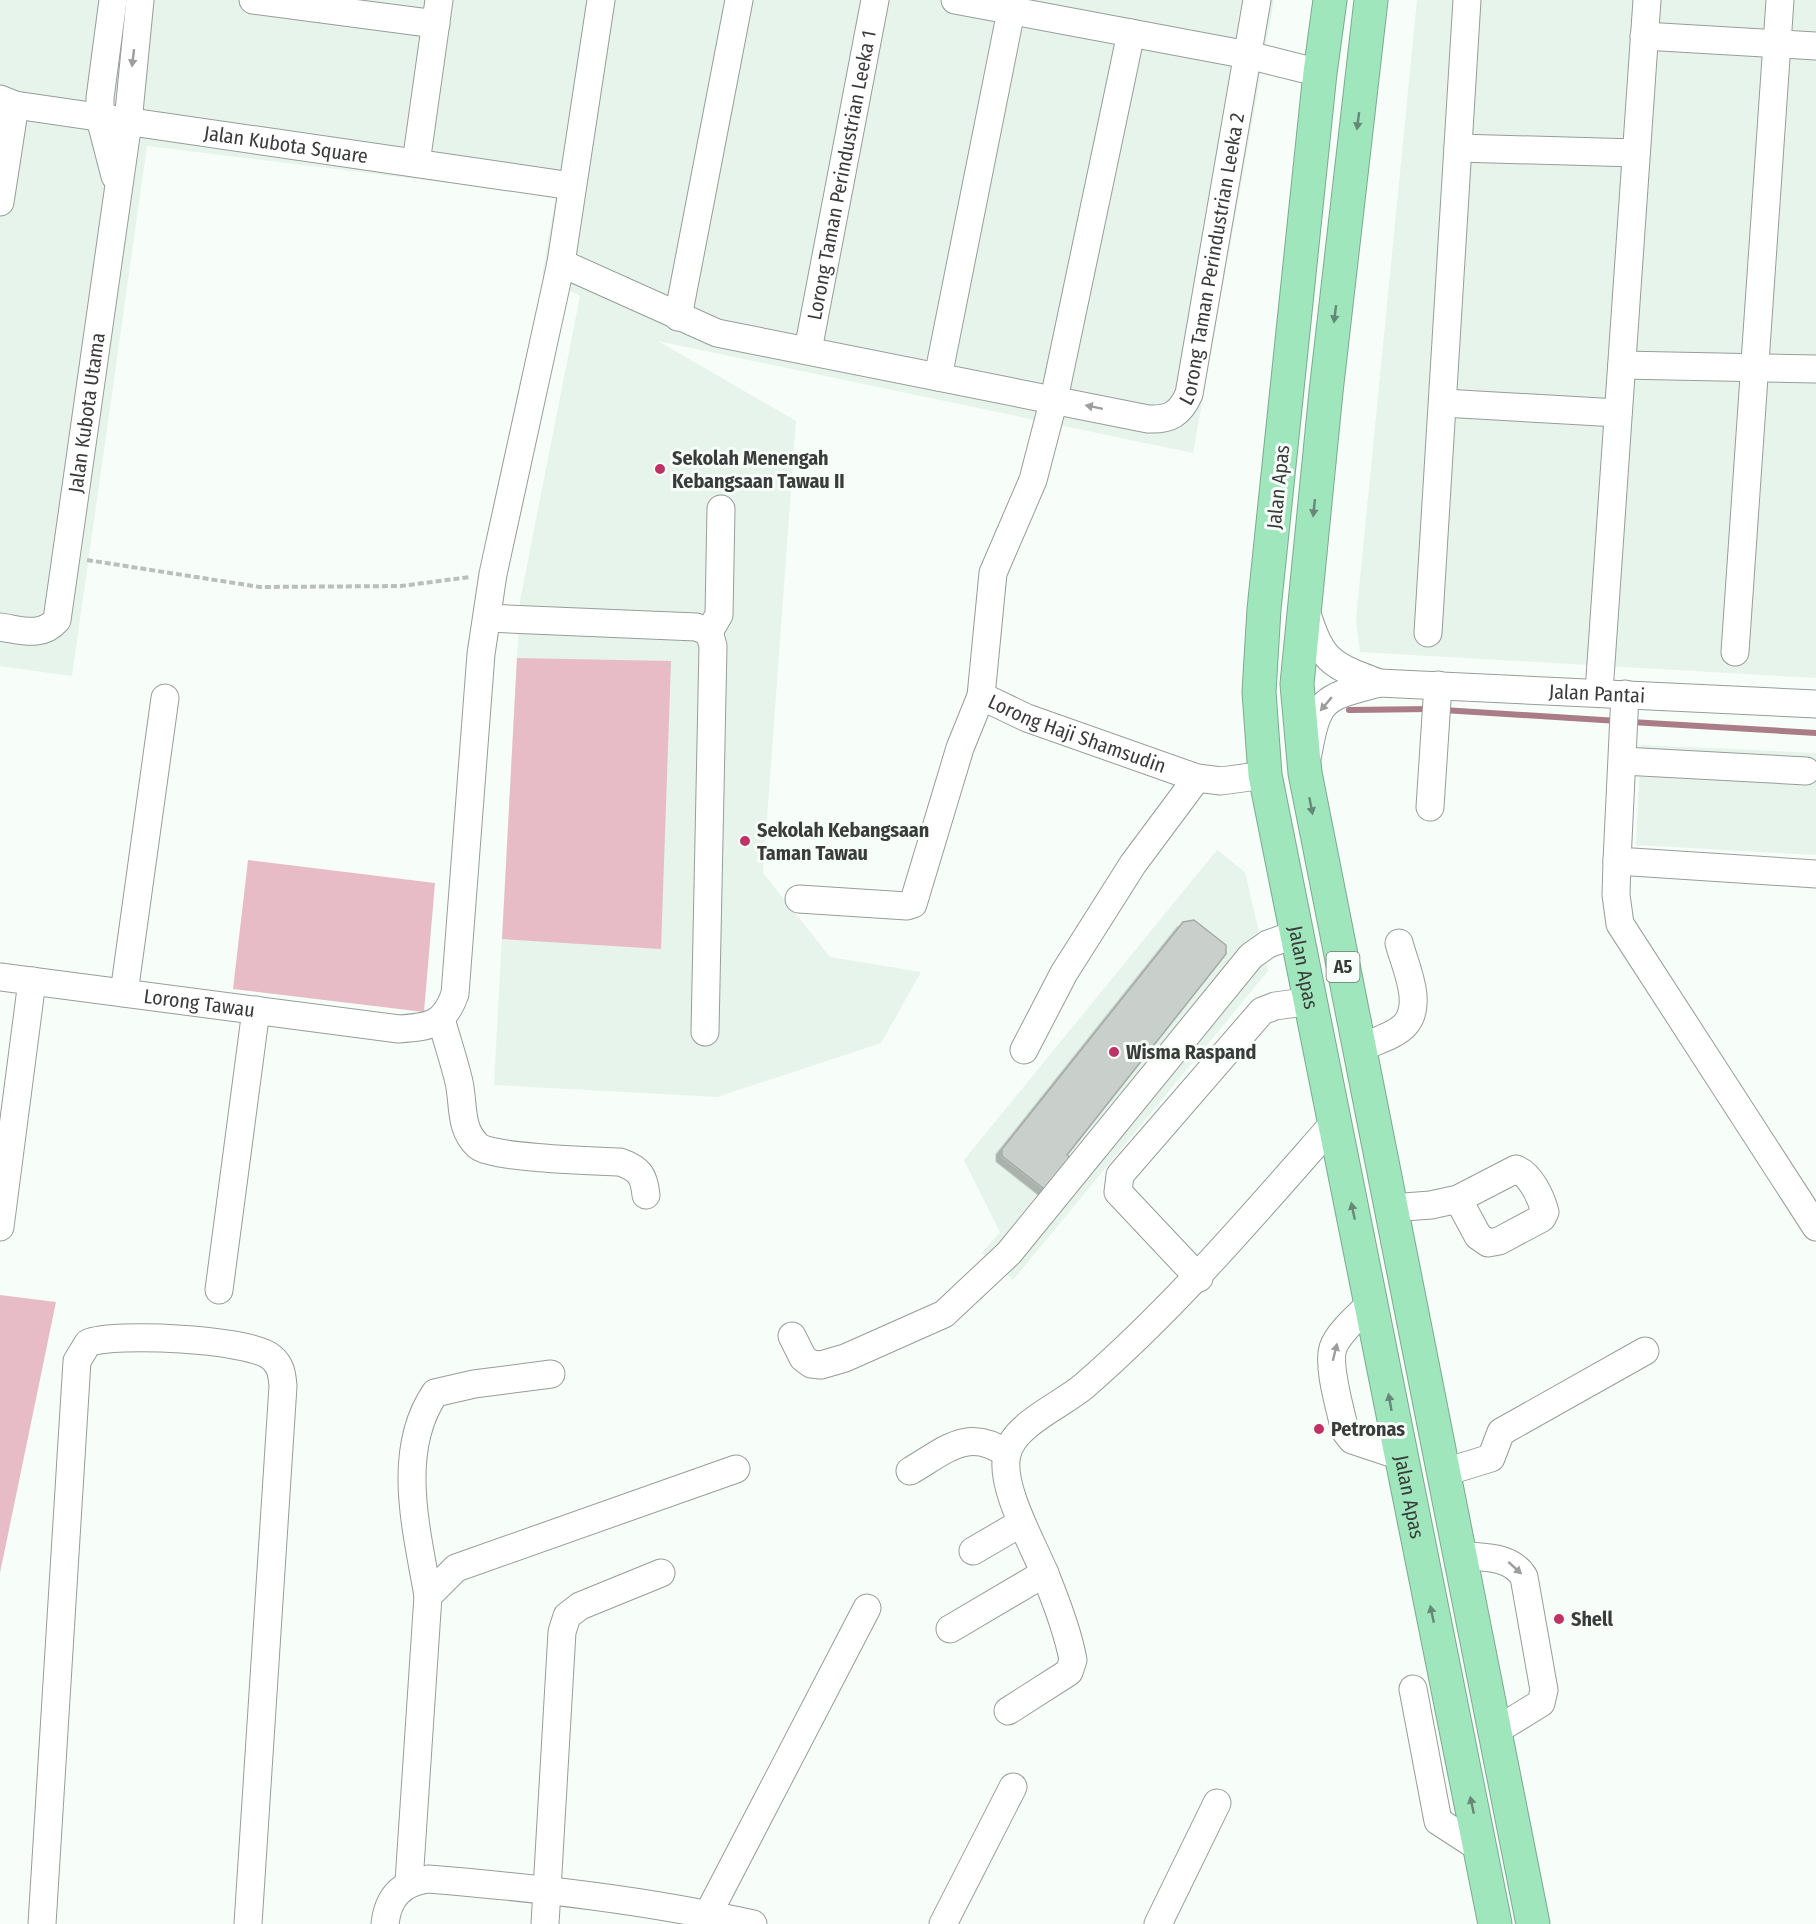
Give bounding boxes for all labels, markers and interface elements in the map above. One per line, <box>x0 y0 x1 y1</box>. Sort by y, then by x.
street label: Lorong Taman Perindustrian Leeka 1 <box>802 28 881 322</box>
one-way arrow <box>128 49 138 68</box>
street label: Lorong Taman Perindustrian Leeka 2 <box>1174 111 1249 409</box>
one-way arrow <box>1353 111 1363 130</box>
street label: Jalan Kubota Square <box>202 121 370 168</box>
one-way arrow <box>1330 305 1340 324</box>
street label: Jalan Kubota Utama <box>63 331 110 494</box>
one-way arrow <box>1084 402 1103 412</box>
street label: Jalan Apas <box>1262 444 1294 530</box>
place label: Sekolah Menengah Kebangsaan Tawau II <box>672 446 845 493</box>
marker: Sekolah Menengah Kebangsaan Tawau II <box>653 462 667 476</box>
one-way arrow <box>1309 499 1319 518</box>
street label: Jalan Pantai <box>1548 679 1646 708</box>
street label: Lorong Haji Shamsudin <box>984 689 1169 778</box>
one-way arrow <box>1320 696 1333 711</box>
one-way arrow <box>1307 797 1316 816</box>
place label: Sekolah Kebangsaan Taman Tawau <box>757 818 929 865</box>
marker: Sekolah Kebangsaan Taman Tawau <box>738 834 752 848</box>
street label: Jalan Apas <box>1283 923 1324 1011</box>
road number: A5 <box>1326 952 1360 982</box>
street label: Lorong Tawau <box>142 984 256 1022</box>
place label: Wisma Raspand <box>1126 1040 1256 1064</box>
marker: Wisma Raspand <box>1107 1045 1121 1059</box>
one-way arrow <box>1348 1201 1357 1220</box>
one-way arrow <box>1330 1343 1340 1361</box>
one-way arrow <box>1385 1392 1394 1411</box>
place label: Petronas <box>1331 1417 1405 1441</box>
marker: Petronas <box>1312 1422 1326 1436</box>
street label: Jalan Apas <box>1389 1453 1430 1541</box>
one-way arrow <box>1507 1561 1522 1574</box>
one-way arrow <box>1427 1604 1436 1623</box>
place label: Shell <box>1571 1607 1613 1631</box>
marker: Shell <box>1552 1612 1566 1626</box>
one-way arrow <box>1466 1796 1476 1814</box>

